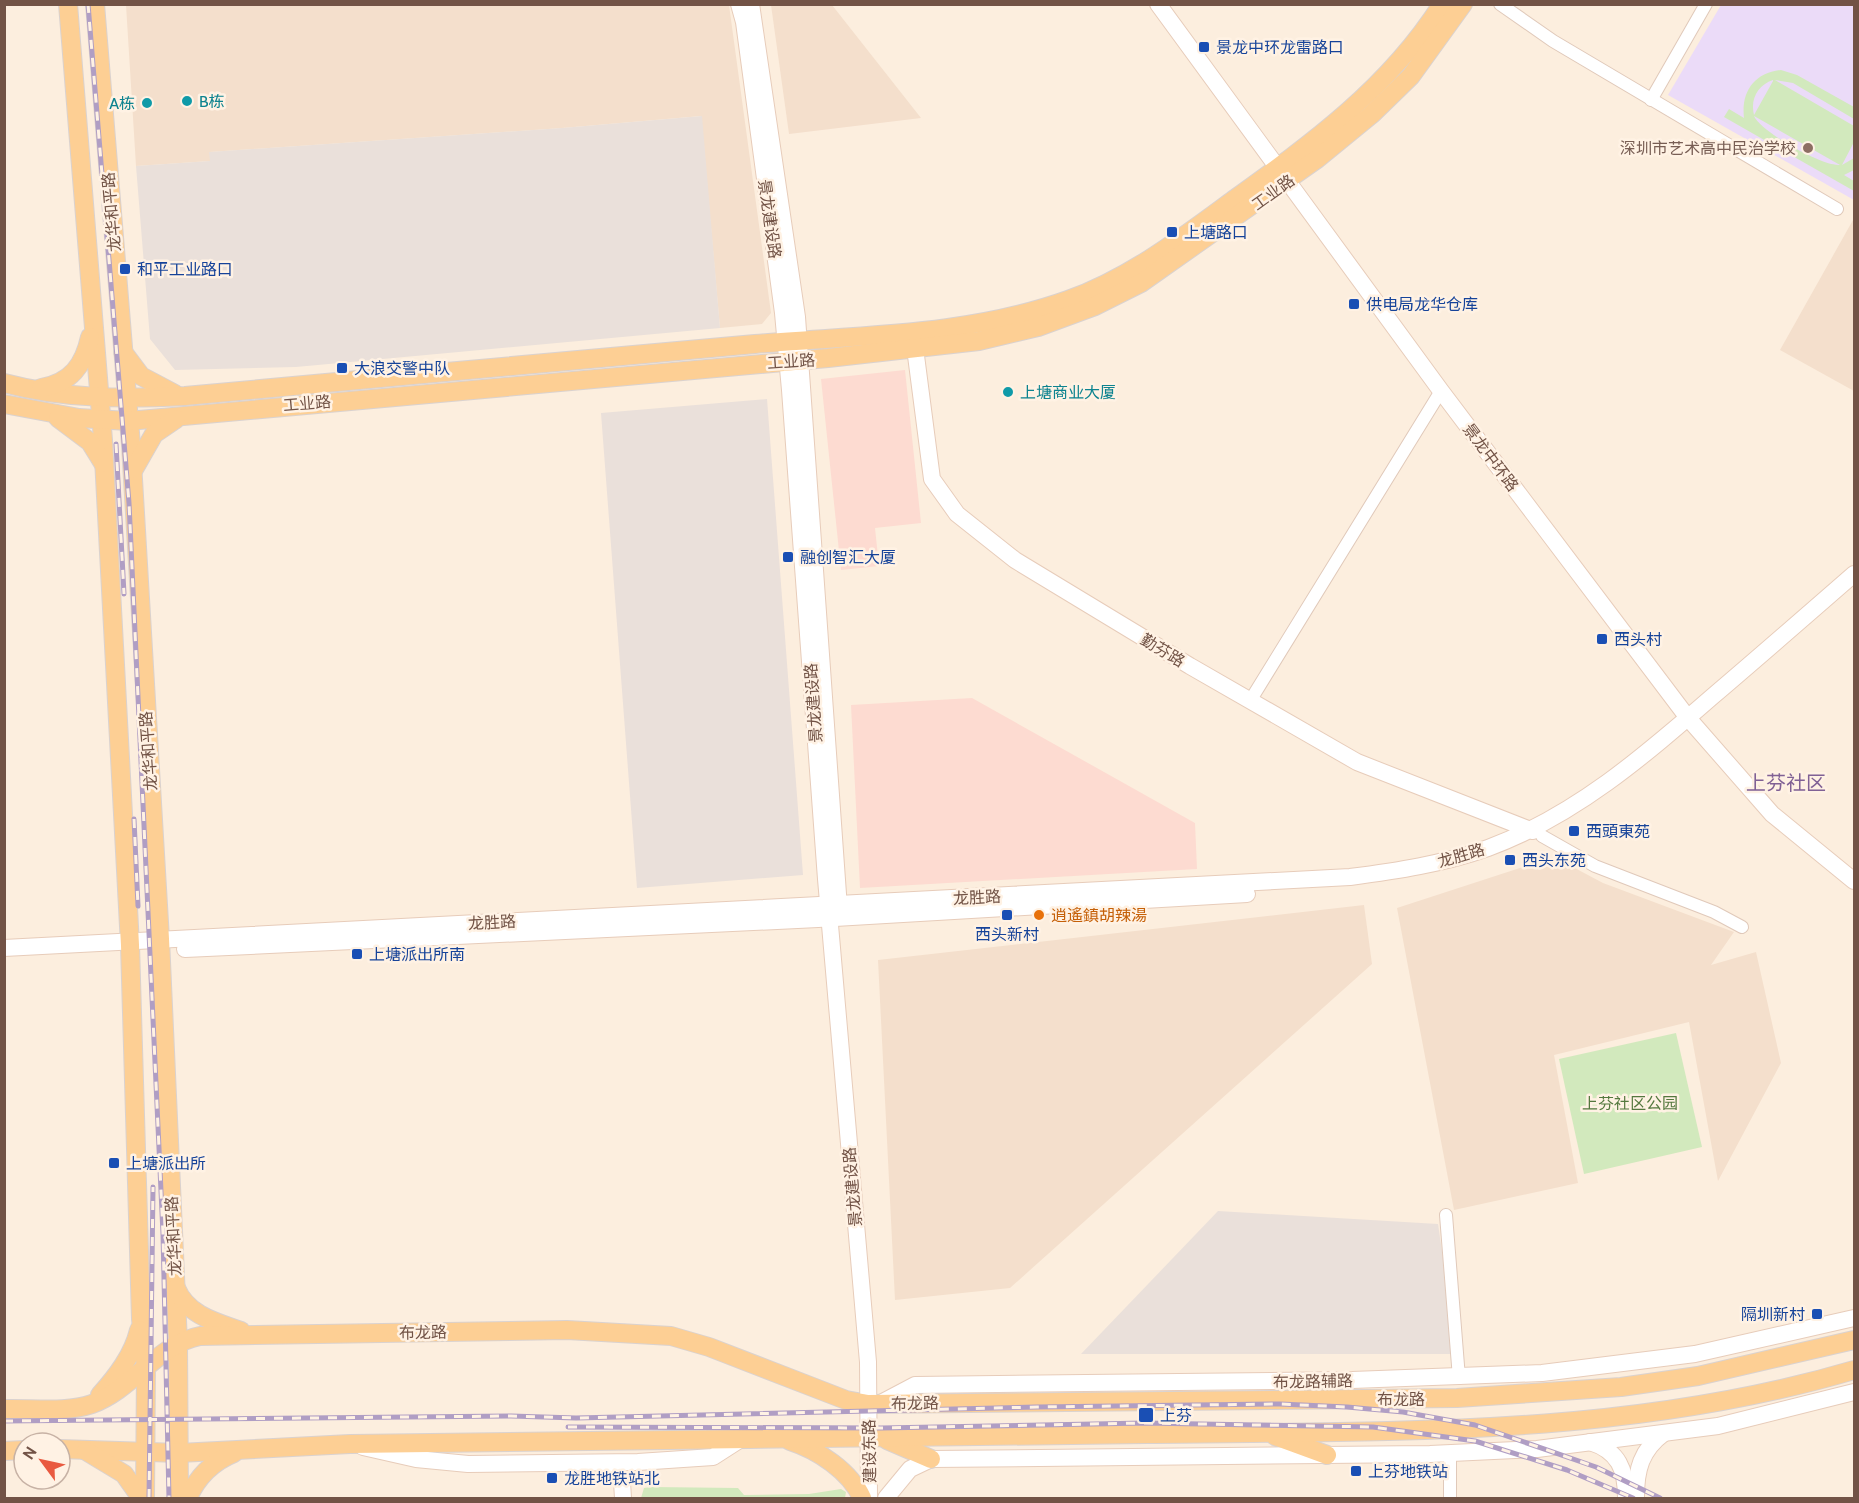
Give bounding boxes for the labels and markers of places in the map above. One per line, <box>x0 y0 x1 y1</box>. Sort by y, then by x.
place label: 景龙中环龙雷路口 <box>1216 38 1344 57</box>
marker: 景龙中环龙雷路口 <box>1197 40 1211 54</box>
place label: B栋 <box>199 92 225 111</box>
place label: A栋 <box>109 94 135 113</box>
marker: B栋 <box>180 94 194 108</box>
marker: A栋 <box>140 96 154 110</box>
place label: 深圳市艺术高中民治学校 <box>1620 139 1796 158</box>
marker: 深圳市艺术高中民治学校 <box>1801 141 1815 155</box>
place label: 上塘路口 <box>1184 223 1248 242</box>
marker: 上塘路口 <box>1165 225 1179 239</box>
place label: 和平工业路口 <box>137 260 233 279</box>
marker: 和平工业路口 <box>118 262 132 276</box>
place label: 供电局龙华仓库 <box>1366 295 1478 314</box>
marker: 供电局龙华仓库 <box>1347 297 1361 311</box>
place label: 大浪交警中队 <box>354 359 450 378</box>
marker: 大浪交警中队 <box>335 361 349 375</box>
place label: 上塘商业大厦 <box>1020 383 1116 402</box>
marker: 上塘商业大厦 <box>1001 385 1015 399</box>
place label: 融创智汇大厦 <box>800 548 896 567</box>
marker: 融创智汇大厦 <box>781 550 795 564</box>
place label: 西头村 <box>1614 630 1662 649</box>
marker: 西头村 <box>1595 632 1609 646</box>
place label: 西頭東苑 <box>1586 822 1650 841</box>
marker: 西頭東苑 <box>1567 824 1581 838</box>
place label: 西头东苑 <box>1522 851 1586 870</box>
marker: 西头东苑 <box>1503 853 1517 867</box>
place label: 逍遙鎮胡辣湯 <box>1051 906 1147 925</box>
marker: 西头新村 <box>1000 908 1014 922</box>
marker: 逍遙鎮胡辣湯 <box>1032 908 1046 922</box>
place label: 西头新村 <box>975 925 1039 944</box>
place label: 上塘派出所南 <box>369 945 465 964</box>
marker: 上塘派出所南 <box>350 947 364 961</box>
place label: 上塘派出所 <box>126 1154 206 1173</box>
marker: 上塘派出所 <box>107 1156 121 1170</box>
place label: 隔圳新村 <box>1741 1305 1805 1324</box>
marker: 隔圳新村 <box>1810 1307 1824 1321</box>
marker: 上芬 <box>1137 1406 1155 1424</box>
place label: 上芬 <box>1160 1406 1192 1425</box>
place label: 上芬地铁站 <box>1368 1462 1448 1481</box>
marker: 上芬地铁站 <box>1349 1464 1363 1478</box>
place label: 龙胜地铁站北 <box>564 1469 660 1488</box>
marker: 龙胜地铁站北 <box>545 1471 559 1485</box>

